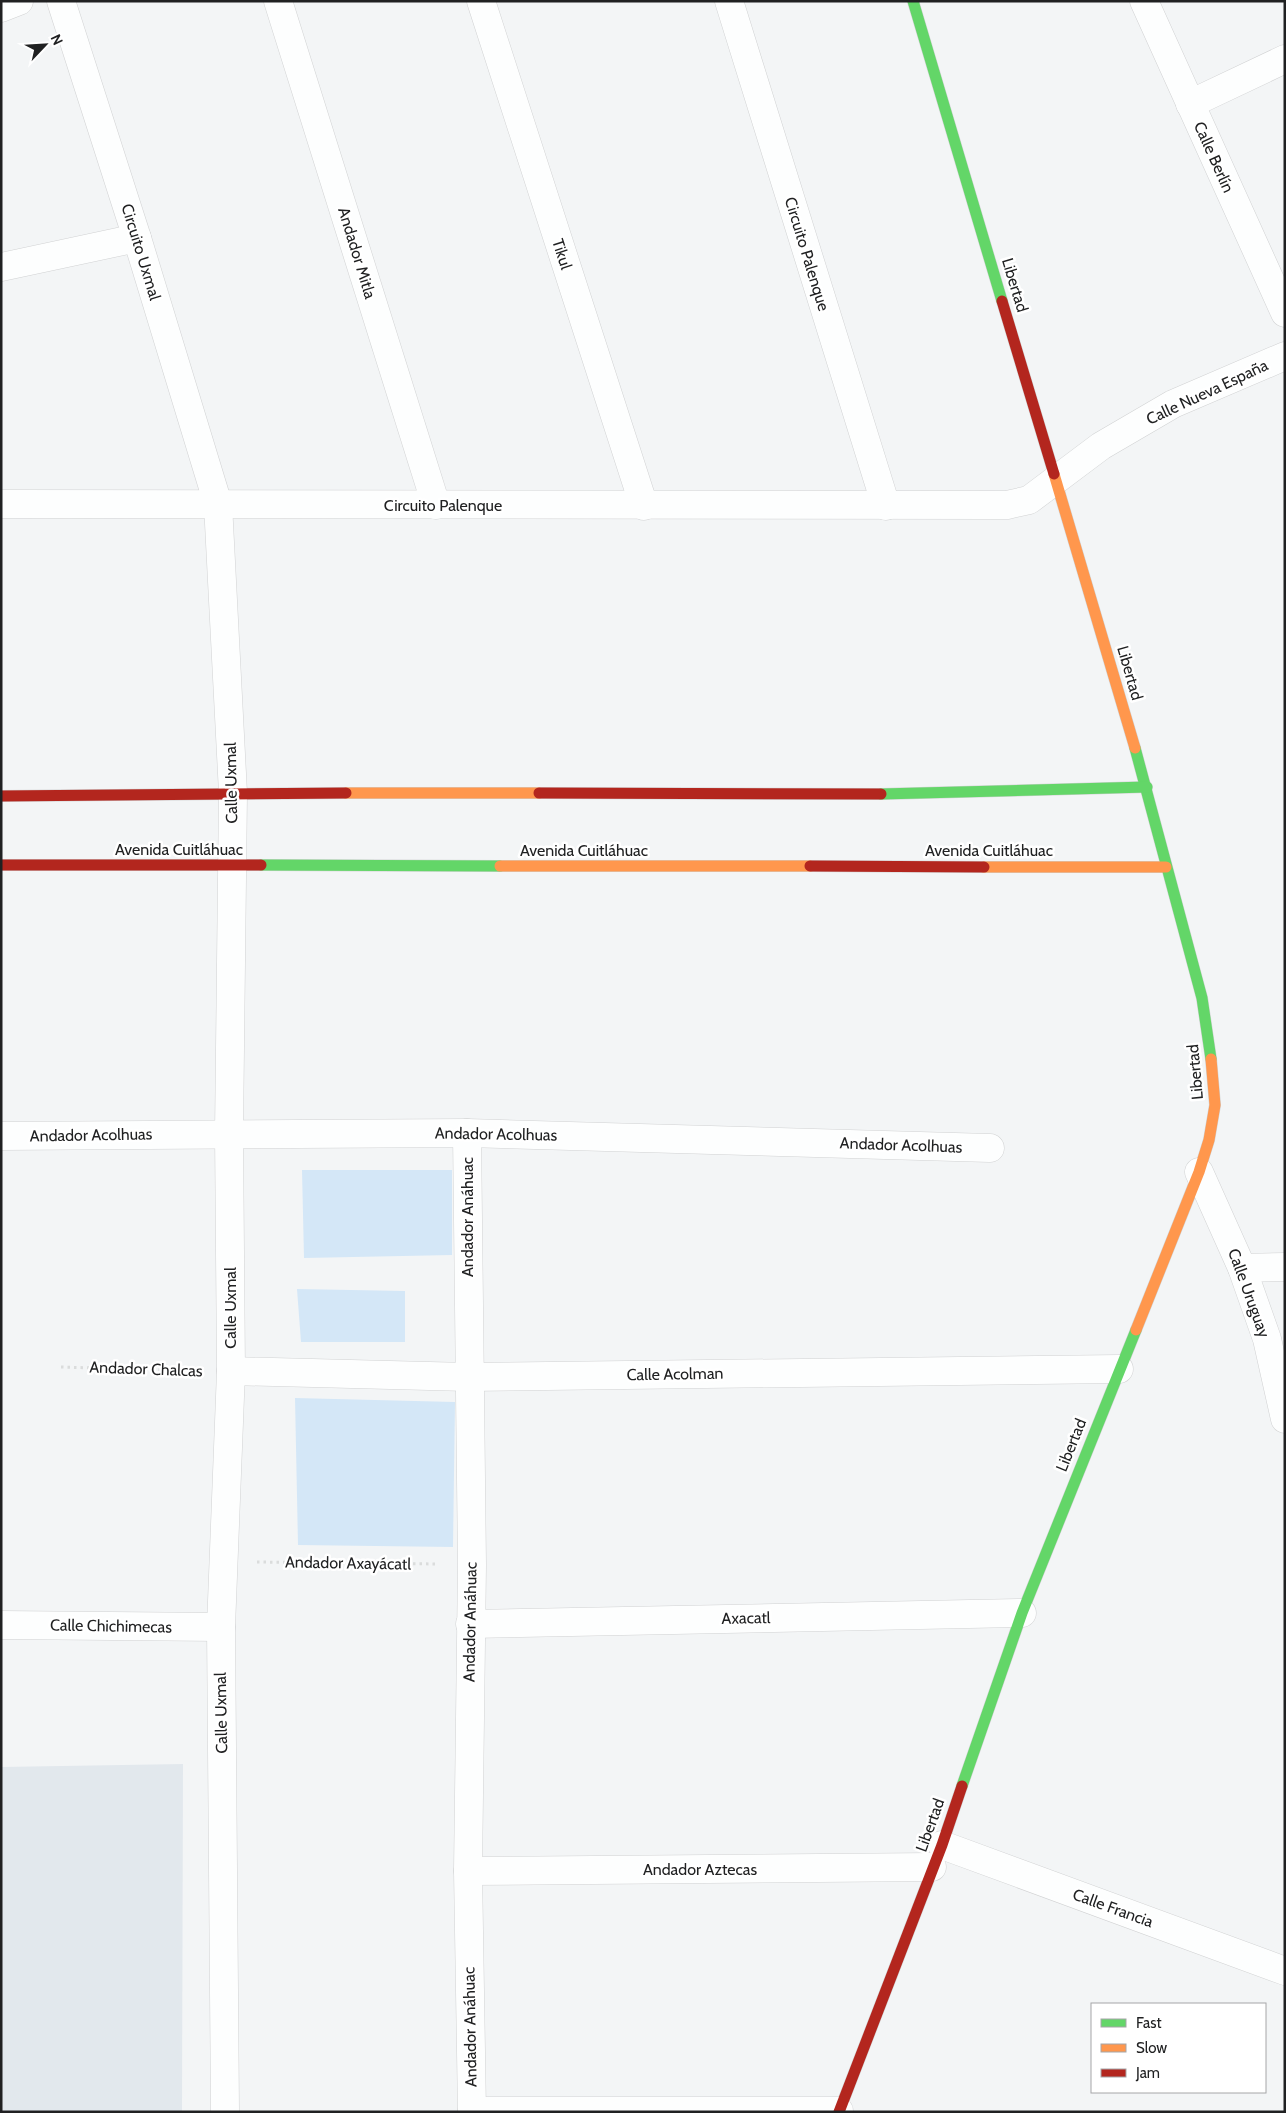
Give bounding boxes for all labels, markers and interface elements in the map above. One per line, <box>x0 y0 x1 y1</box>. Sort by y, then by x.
north arrow <box>20 20 70 70</box>
text: N <box>47 31 67 48</box>
street label: Calle Berlín <box>1190 119 1238 195</box>
street label: Circuito Palenque <box>781 195 833 313</box>
street label: Circuito Uxmal <box>117 201 165 303</box>
street label: Andador Mitla <box>334 205 380 301</box>
street label: Tikul <box>548 236 576 272</box>
street label: Libertad <box>998 256 1032 314</box>
street label: Calle Nueva España <box>1143 355 1271 429</box>
street label: Circuito Palenque <box>384 496 502 515</box>
street label: Libertad <box>1113 644 1147 702</box>
street label: Calle Uxmal <box>221 742 241 824</box>
street label: Avenida Cuitláhuac <box>115 840 243 859</box>
street label: Avenida Cuitláhuac <box>520 841 648 860</box>
street label: Avenida Cuitláhuac <box>925 841 1053 860</box>
street label: Libertad <box>1183 1044 1207 1100</box>
street label: Andador Acolhuas <box>435 1123 558 1145</box>
street label: Andador Acolhuas <box>30 1124 153 1146</box>
street label: Andador Acolhuas <box>839 1133 963 1157</box>
street label: Andador Anáhuac <box>458 1157 477 1277</box>
street label: Calle Uruguay <box>1224 1246 1274 1340</box>
street label: Calle Uxmal <box>221 1267 240 1349</box>
street label: Andador Chalcas <box>89 1358 203 1380</box>
street label: Calle Acolman <box>626 1364 724 1384</box>
street label: Libertad <box>1052 1416 1090 1474</box>
street label: Andador Axayácatl <box>285 1552 411 1574</box>
street label: Andador Anáhuac <box>459 1562 481 1682</box>
street label: Axacatl <box>721 1608 771 1628</box>
street label: Calle Chichimecas <box>50 1615 172 1637</box>
street label: Calle Uxmal <box>211 1672 231 1754</box>
street label: Libertad <box>912 1796 948 1854</box>
street label: Andador Aztecas <box>643 1860 757 1879</box>
street label: Calle Francia <box>1070 1885 1156 1931</box>
street label: Andador Anáhuac <box>459 1967 481 2087</box>
legend <box>1091 2003 1266 2093</box>
text: Fast <box>1136 2014 1161 2032</box>
text: Slow <box>1136 2039 1167 2057</box>
text: Jam <box>1135 2064 1160 2082</box>

